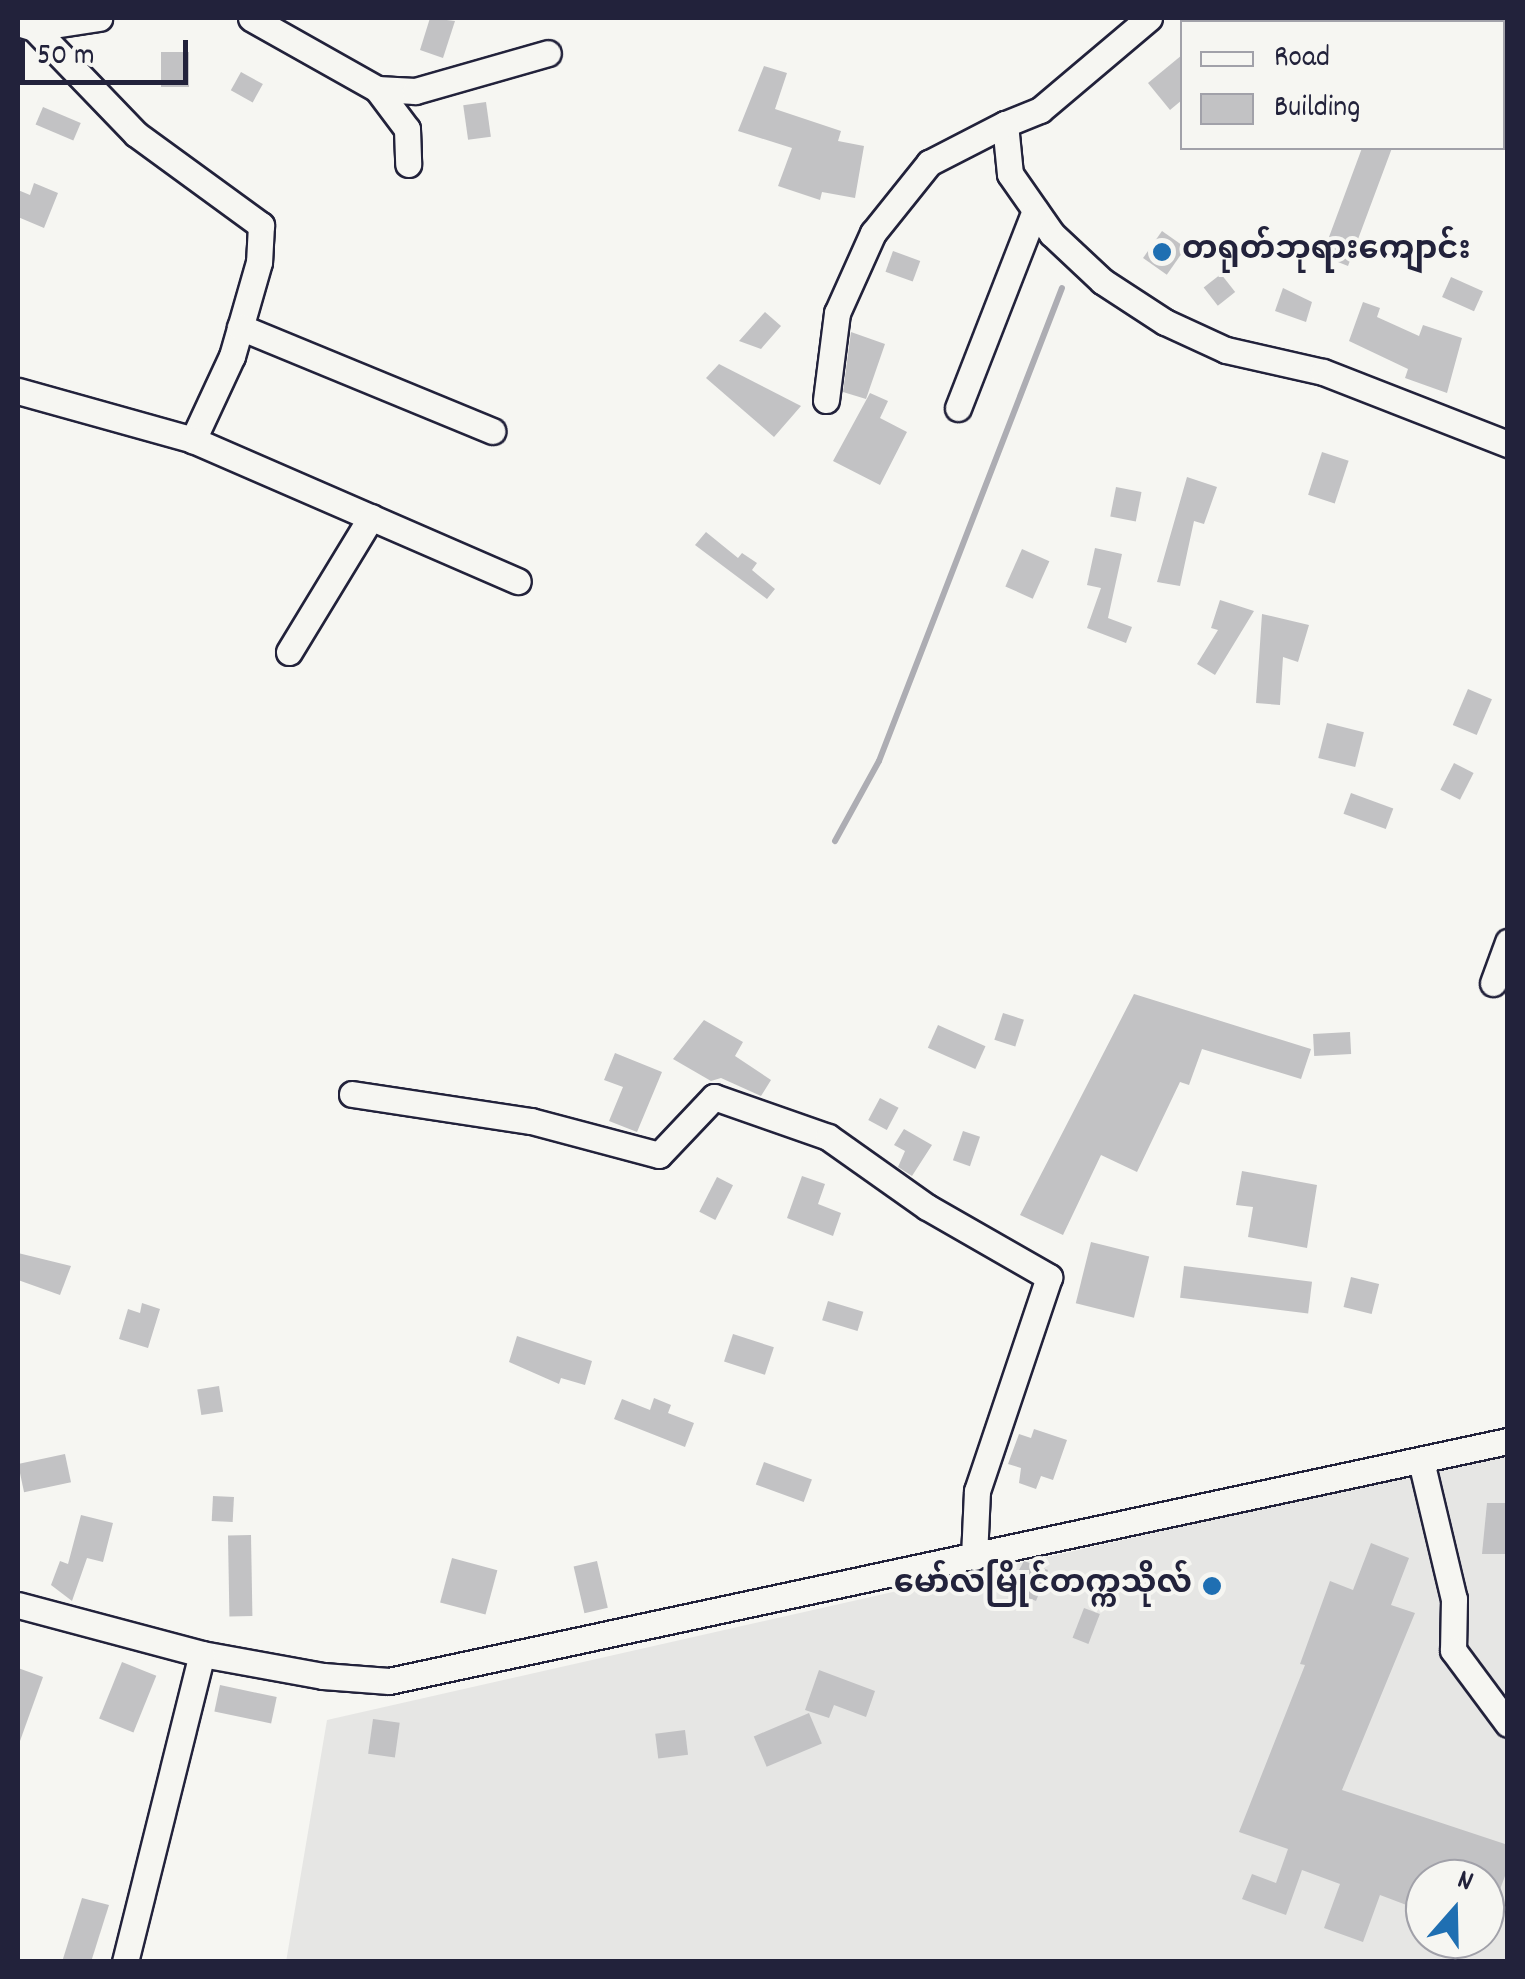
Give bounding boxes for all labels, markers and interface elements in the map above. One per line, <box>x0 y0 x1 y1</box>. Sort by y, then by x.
scale bar <box>25 20 192 82</box>
legend <box>1180 20 1505 150</box>
text: 50 m <box>37 36 95 79</box>
text: Road <box>1274 38 1330 81</box>
text: Building <box>1274 88 1360 131</box>
place label: တရုတ်ဘုရားကျောင်း <box>1182 233 1471 271</box>
marker: တရုတ်ဘုရားကျောင်း <box>1151 241 1173 263</box>
place label: မော်လမြိုင်တက္ကသိုလ် <box>894 1567 1192 1605</box>
marker: မော်လမြိုင်တက္ကသိုလ် <box>1201 1575 1223 1597</box>
north arrow <box>1405 1859 1505 1959</box>
text: N <box>1451 1862 1478 1904</box>

